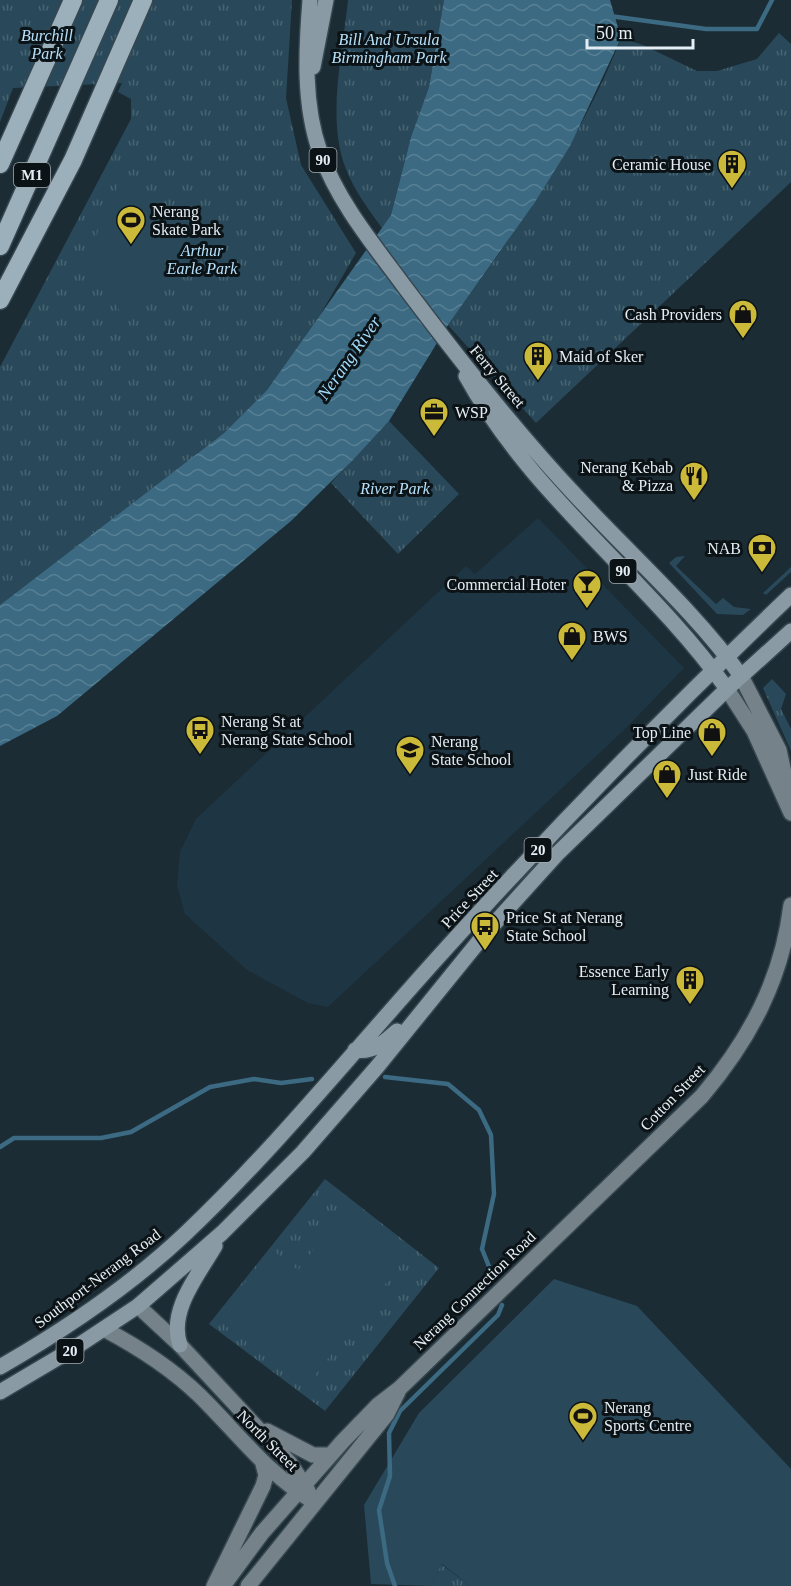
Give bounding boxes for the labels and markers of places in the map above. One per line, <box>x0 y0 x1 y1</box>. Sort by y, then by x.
building icon: Ceramic House <box>716 148 748 190</box>
place label: Ceramic House <box>612 156 711 173</box>
place label: Nerang Skate Park <box>152 203 221 238</box>
sports icon: Nerang Skate Park <box>115 204 147 246</box>
shop icon: Cash Providers <box>727 298 759 340</box>
place label: Cash Providers <box>625 306 722 323</box>
building icon: Maid of Sker <box>522 340 554 382</box>
place label: Maid of Sker <box>559 348 644 365</box>
office icon: WSP <box>418 396 450 438</box>
place label: WSP <box>455 404 488 421</box>
place label: Nerang Kebab & Pizza <box>580 459 673 494</box>
restaurant icon: Nerang Kebab & Pizza <box>678 460 710 502</box>
bank icon: NAB <box>746 532 778 574</box>
place label: NAB <box>707 540 741 557</box>
bar icon: Commercial Hoter <box>571 568 603 610</box>
place label: Commercial Hoter <box>446 576 567 593</box>
shop icon: BWS <box>556 620 588 662</box>
place label: BWS <box>593 628 628 645</box>
place label: Nerang St at Nerang State School <box>221 713 353 749</box>
bus stop icon: Nerang St at Nerang State School <box>184 714 216 756</box>
shop icon: Top Line <box>696 716 728 758</box>
place label: Top Line <box>633 724 691 742</box>
place label: Nerang State School <box>431 733 512 768</box>
school or university icon: Nerang State School <box>394 734 426 776</box>
shop icon: Just Ride <box>651 758 683 800</box>
place label: Just Ride <box>688 766 747 783</box>
place label: Price St at Nerang State School <box>506 909 623 944</box>
bus stop icon: Price St at Nerang State School <box>469 910 501 952</box>
place label: Essence Early Learning <box>579 963 669 999</box>
building icon: Essence Early Learning <box>674 964 706 1006</box>
place label: Nerang Sports Centre <box>604 1399 692 1435</box>
sports icon: Nerang Sports Centre <box>567 1400 599 1442</box>

